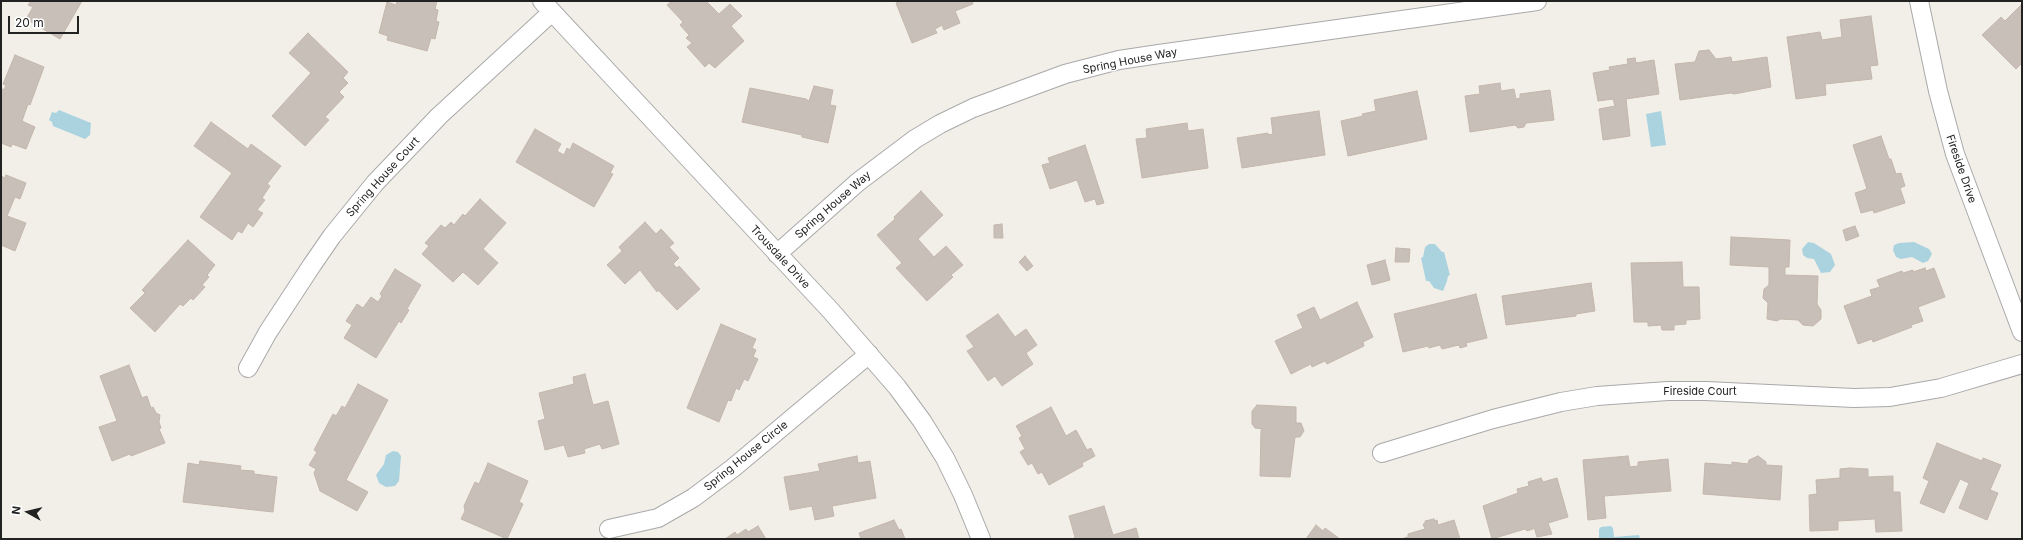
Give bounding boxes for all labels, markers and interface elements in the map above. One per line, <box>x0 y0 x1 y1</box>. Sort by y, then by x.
scale bar <box>10 8 81 34</box>
text: 20 m <box>15 15 44 30</box>
street label: Spring House Way <box>1082 45 1178 77</box>
street label: Fireside Drive <box>1943 133 1979 205</box>
street label: Spring House Court <box>344 134 422 220</box>
street label: Spring House Way <box>792 168 874 242</box>
street label: Trousdale Drive <box>747 223 813 291</box>
street label: Fireside Court <box>1663 385 1737 399</box>
street label: Spring House Circle <box>702 418 790 494</box>
north arrow <box>8 492 48 532</box>
text: N <box>9 505 24 515</box>

